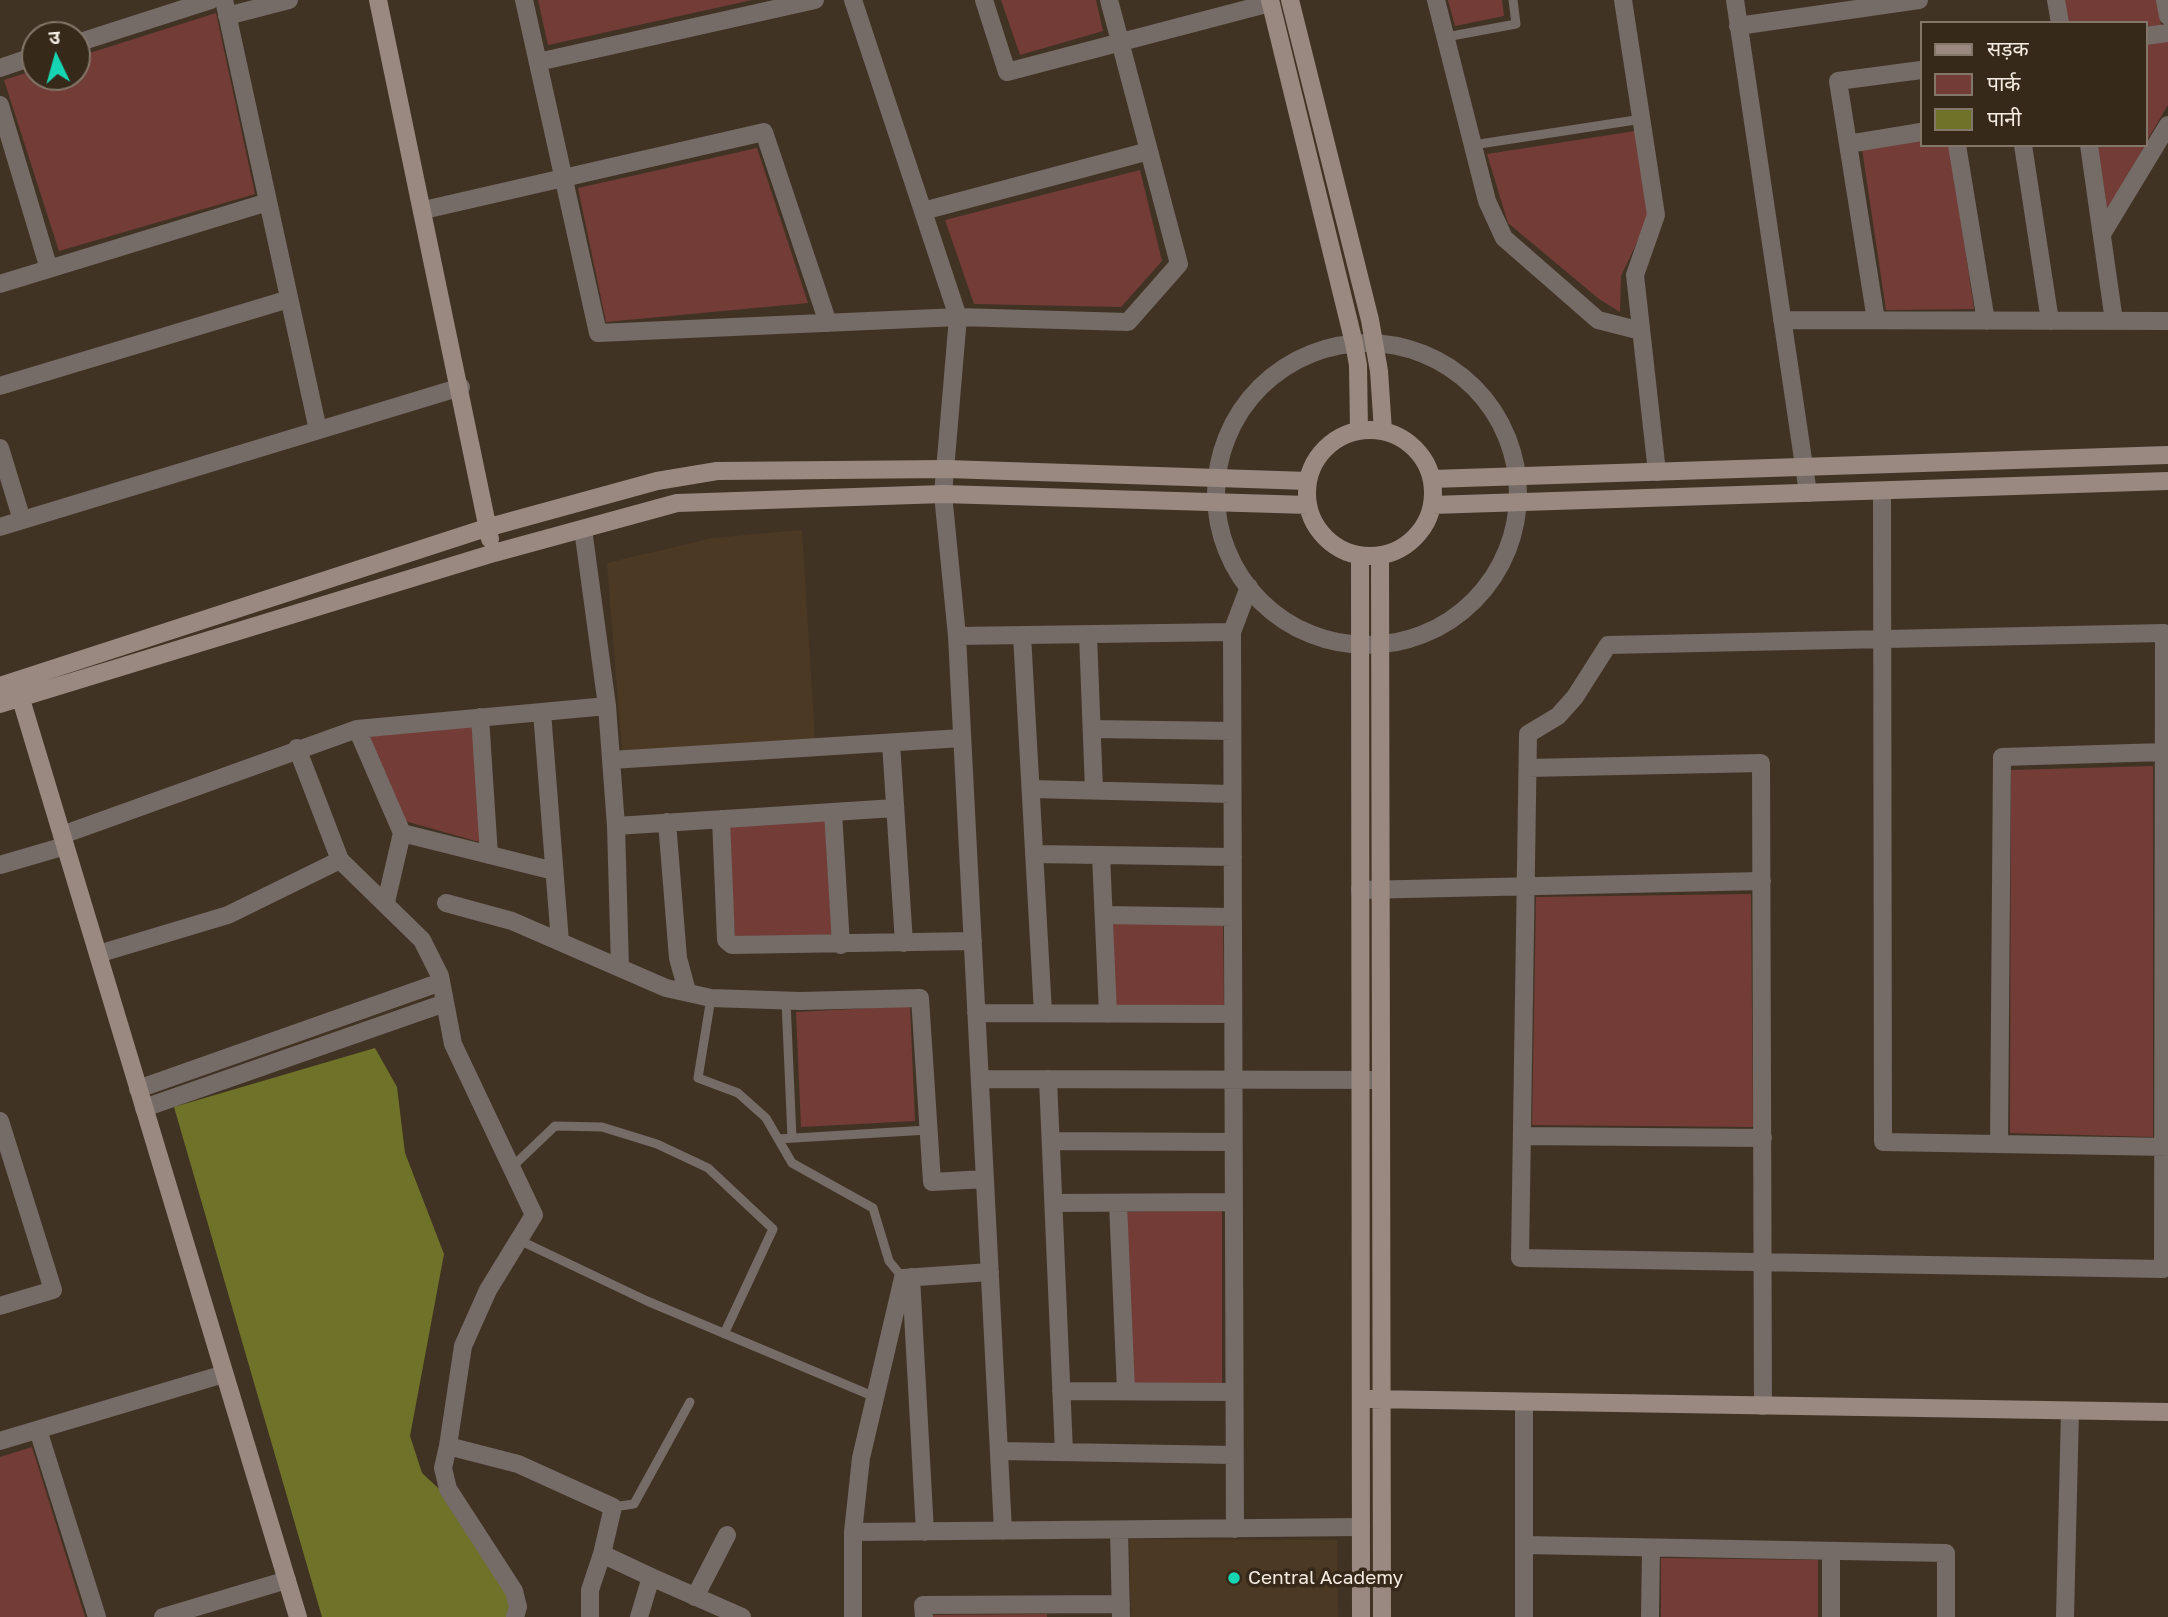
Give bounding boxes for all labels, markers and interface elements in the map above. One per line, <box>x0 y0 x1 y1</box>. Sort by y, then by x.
north arrow <box>21 21 91 91</box>
legend <box>1920 21 2147 147</box>
text: उ <box>48 25 61 49</box>
text: सड़क <box>1987 35 2029 61</box>
text: पार्क <box>1987 70 2021 96</box>
text: पानी <box>1987 105 2021 131</box>
place label: Central Academy <box>1248 1567 1403 1589</box>
marker: Central Academy <box>1226 1570 1242 1586</box>

